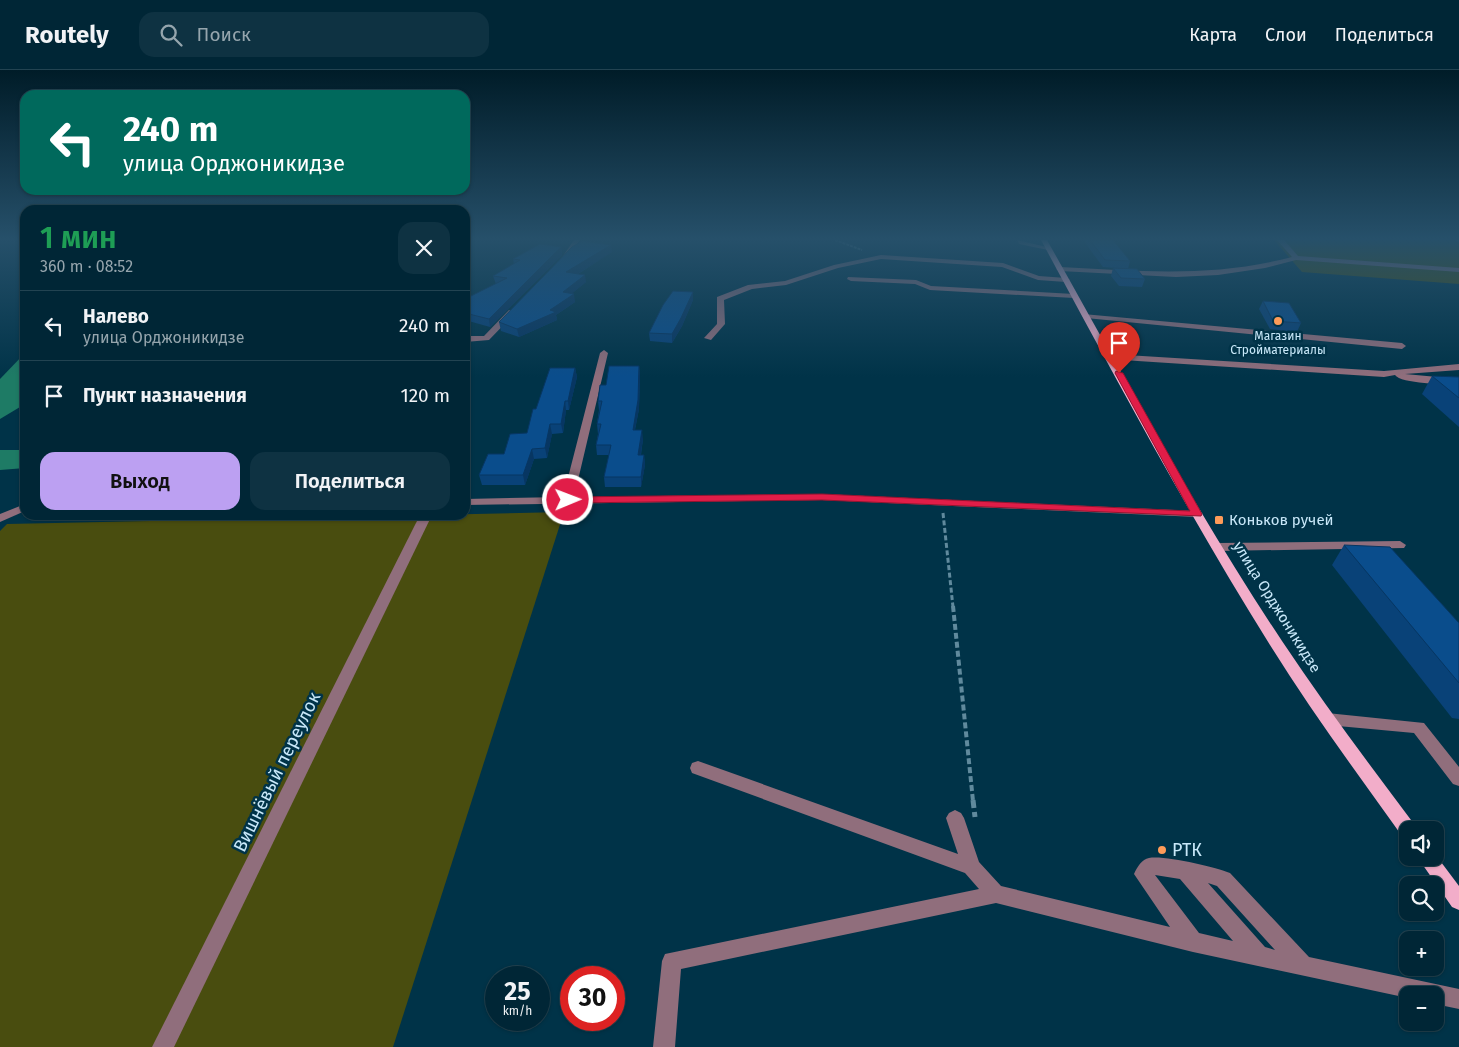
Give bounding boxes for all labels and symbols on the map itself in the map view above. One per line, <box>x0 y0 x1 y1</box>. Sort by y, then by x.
marker: Магазин Стройматериалы <box>1272 315 1284 327</box>
pin <box>1098 322 1140 373</box>
place label: Магазин Стройматериалы <box>1230 329 1326 357</box>
position arrow <box>541 473 593 525</box>
place label: Коньков ручей <box>1229 511 1334 529</box>
marker: Коньков ручей <box>1213 514 1225 526</box>
street label: улица Орджоникидзе <box>1229 538 1325 676</box>
street label: Вишнёвый переулок <box>229 688 326 856</box>
place label: РТК <box>1172 839 1202 861</box>
marker: РТК <box>1156 844 1168 856</box>
speed limit sign: 30 <box>560 966 625 1031</box>

